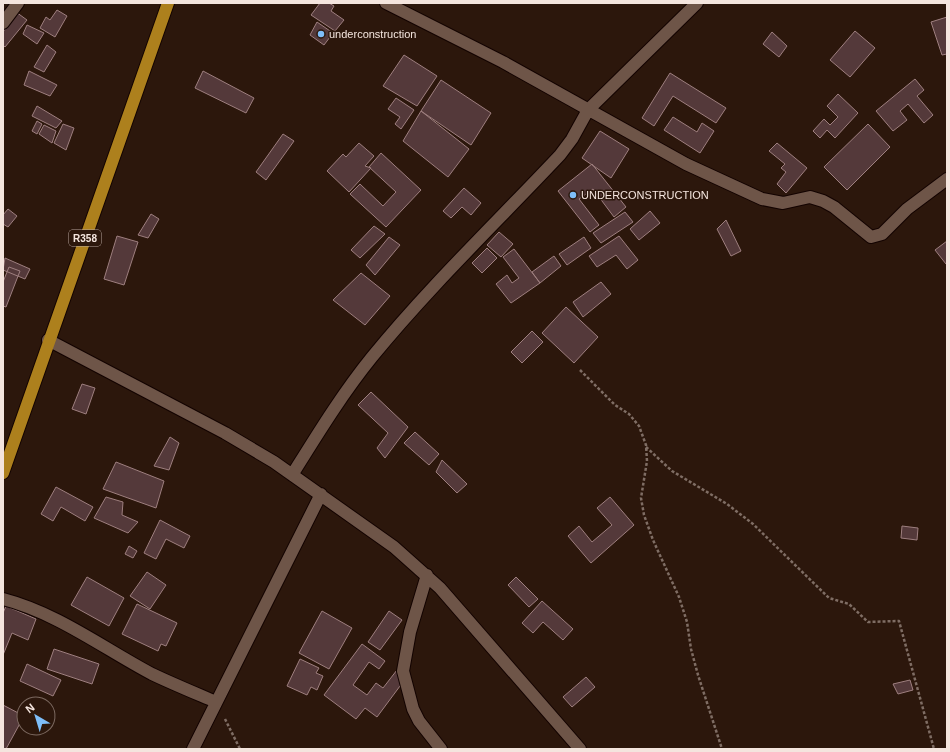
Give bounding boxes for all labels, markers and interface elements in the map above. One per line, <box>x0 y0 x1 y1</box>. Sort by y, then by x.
place label: underconstruction <box>329 28 416 40</box>
marker: underconstruction <box>316 29 326 39</box>
place label: UNDERCONSTRUCTION <box>581 189 709 201</box>
marker: UNDERCONSTRUCTION <box>568 190 578 200</box>
road number: R358 <box>69 230 101 246</box>
north arrow <box>16 696 56 736</box>
text: N <box>23 701 37 715</box>

